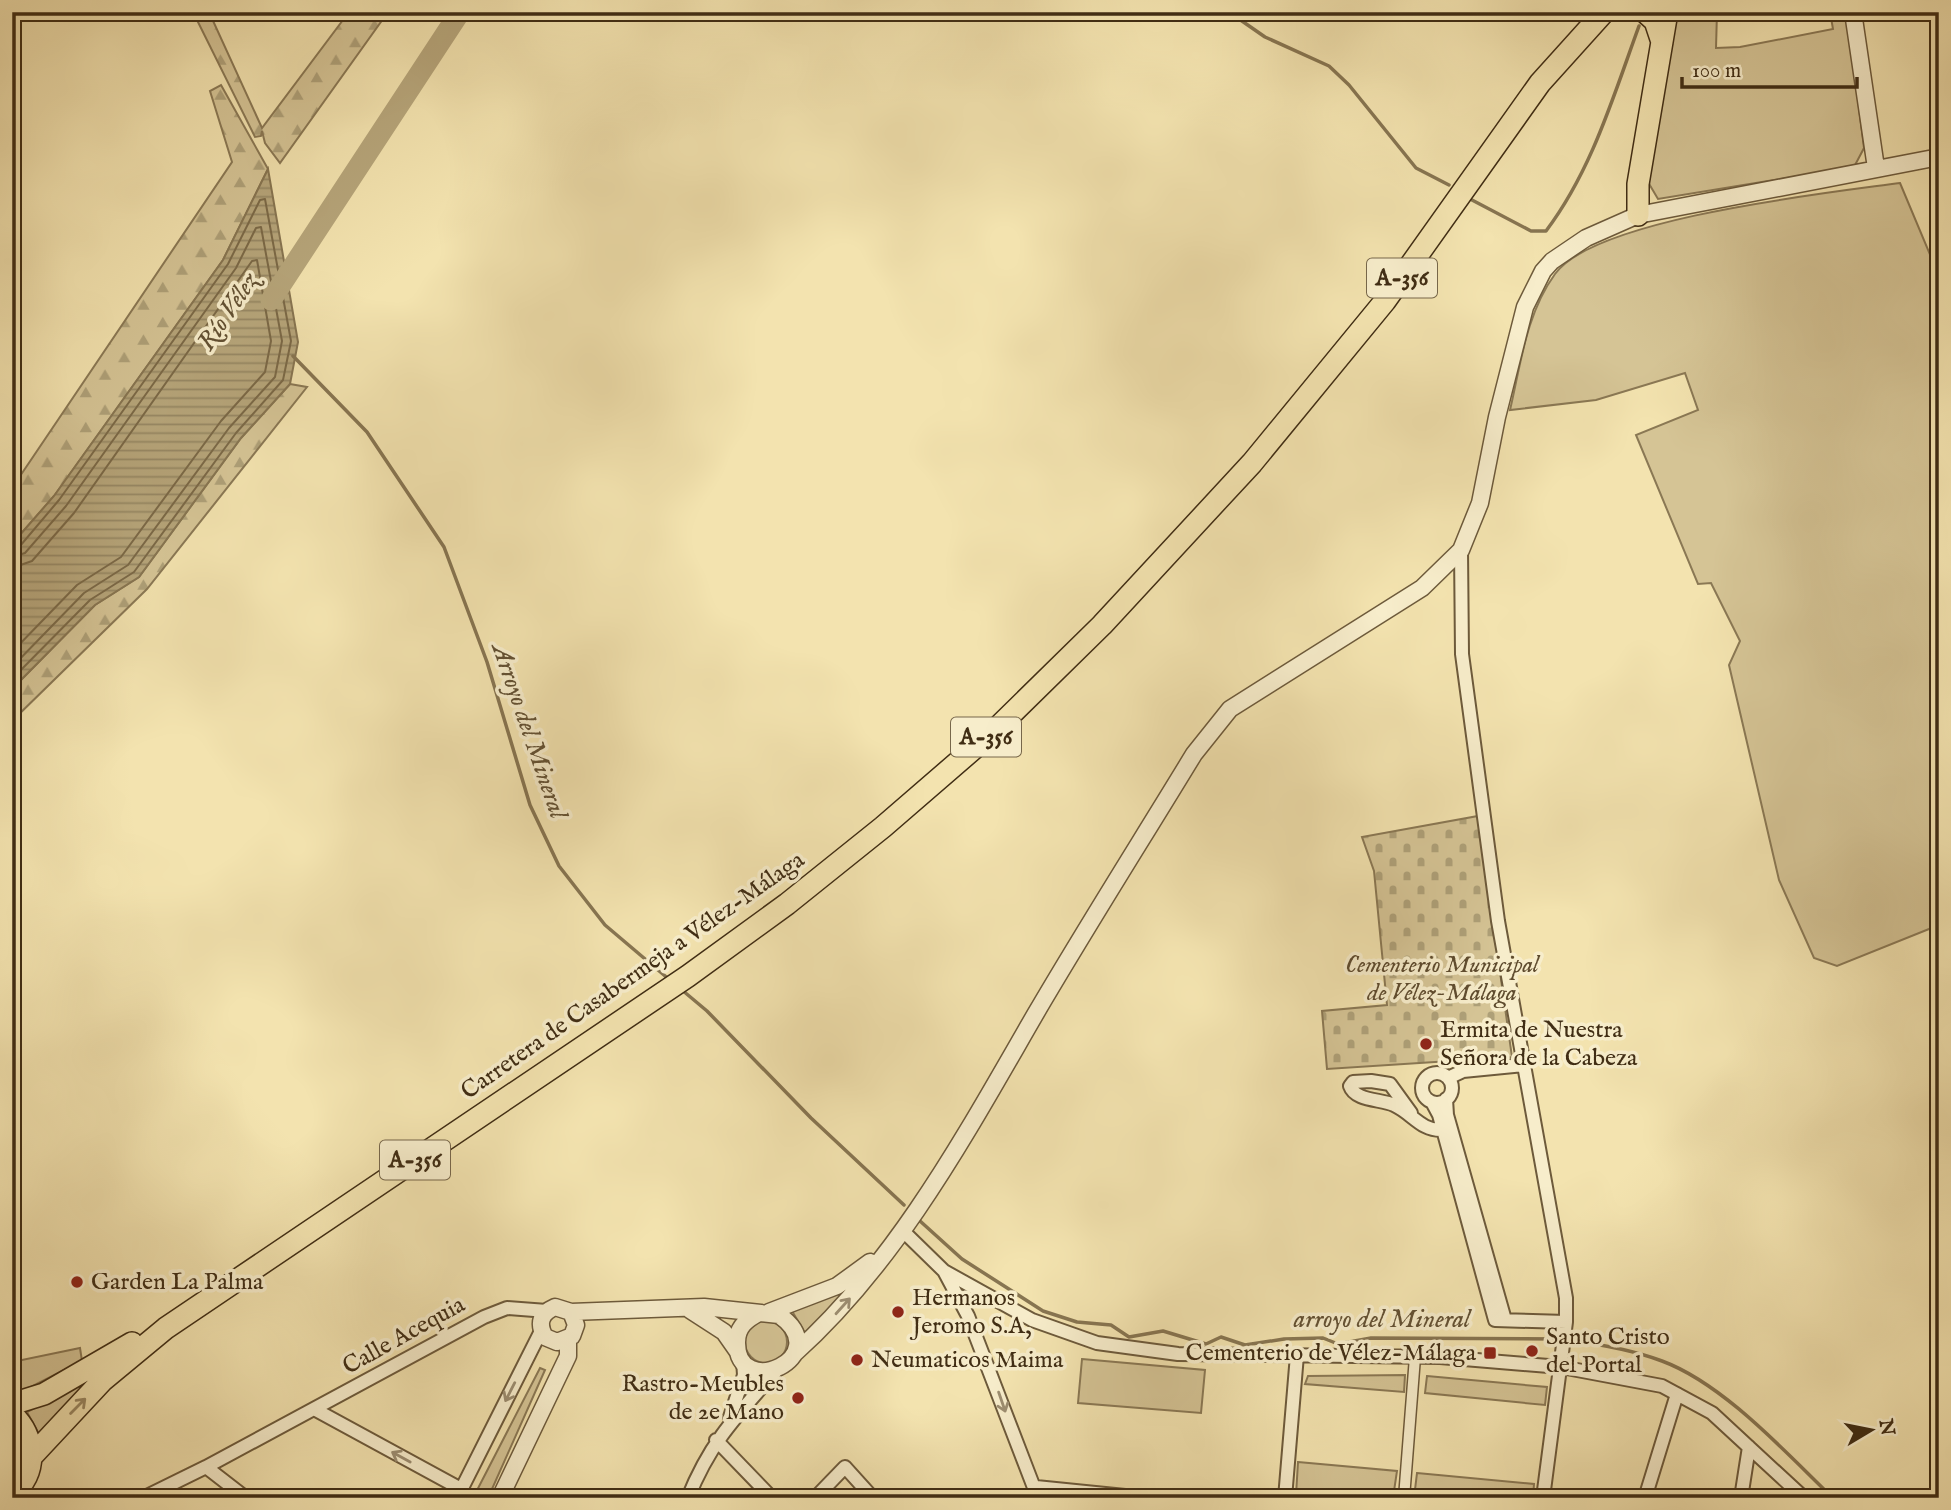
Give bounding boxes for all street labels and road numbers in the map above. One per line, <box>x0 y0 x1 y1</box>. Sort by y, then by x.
road number: A-356 <box>1367 258 1437 298</box>
road number: A-356 <box>951 718 1021 757</box>
street label: Carretera de Casabermeja a Vélez-Málaga <box>455 845 811 1107</box>
road number: A-356 <box>380 1140 450 1180</box>
street label: Calle Acequia <box>337 1289 471 1382</box>

